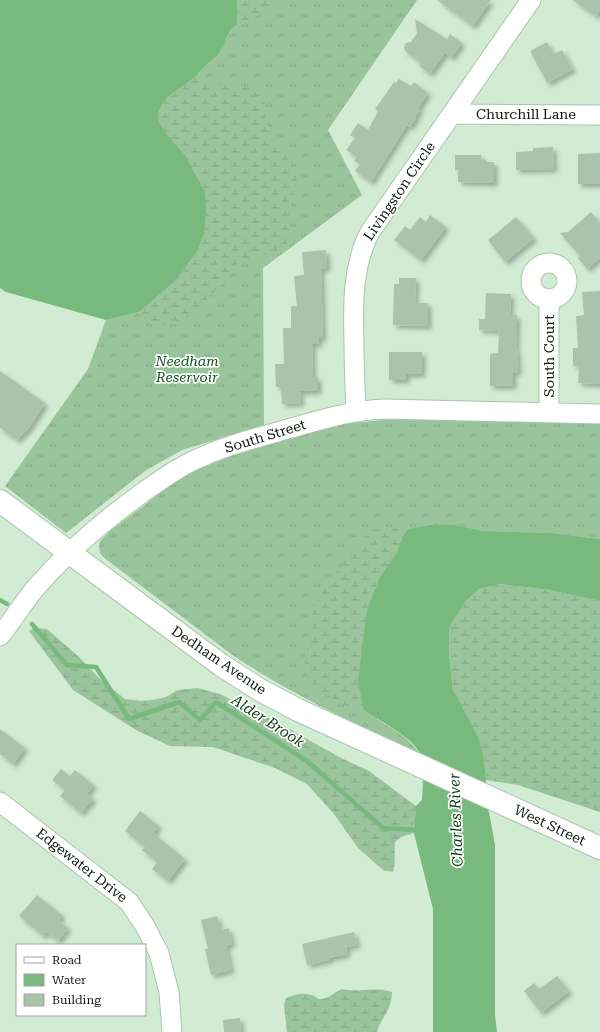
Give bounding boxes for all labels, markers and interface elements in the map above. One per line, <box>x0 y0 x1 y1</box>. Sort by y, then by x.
street label: Churchill Lane <box>476 106 576 122</box>
street label: Livingston Circle <box>360 138 438 243</box>
street label: South Court <box>541 315 557 397</box>
park label: Needham Reservoir <box>154 353 219 385</box>
street label: South Street <box>222 416 308 456</box>
street label: Dedham Avenue <box>169 622 270 698</box>
water label: Alder Brook <box>227 690 308 752</box>
water label: Charles River <box>445 772 467 867</box>
street label: West Street <box>512 802 588 848</box>
street label: Edgewater Drive <box>33 825 131 906</box>
legend <box>16 944 146 1016</box>
text: Road <box>52 953 82 967</box>
text: Water <box>52 973 86 987</box>
text: Building <box>52 993 101 1007</box>

